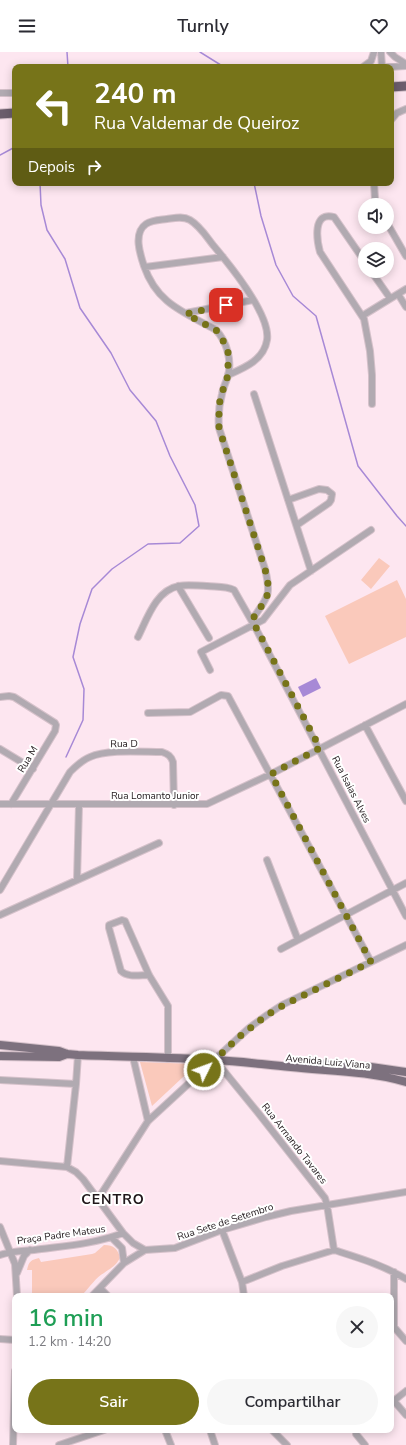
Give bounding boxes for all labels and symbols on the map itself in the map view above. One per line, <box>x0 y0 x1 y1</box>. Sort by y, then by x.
pin <box>209 288 243 322</box>
street label: Rua D <box>110 737 138 751</box>
street label: Rua M <box>14 744 41 775</box>
street label: Rua Isaias Alves <box>328 754 374 825</box>
street label: Rua Lomanto Junior <box>111 789 200 803</box>
position arrow <box>183 1049 225 1091</box>
street label: Avenida Luiz Viana <box>285 1051 371 1073</box>
street label: Rua Armando Tavares <box>258 1100 330 1187</box>
district label: CENTRO <box>81 1190 145 1209</box>
street label: Rua Sete de Setembro <box>175 1200 276 1244</box>
street label: Praça Padre Mateus <box>16 1222 106 1248</box>

